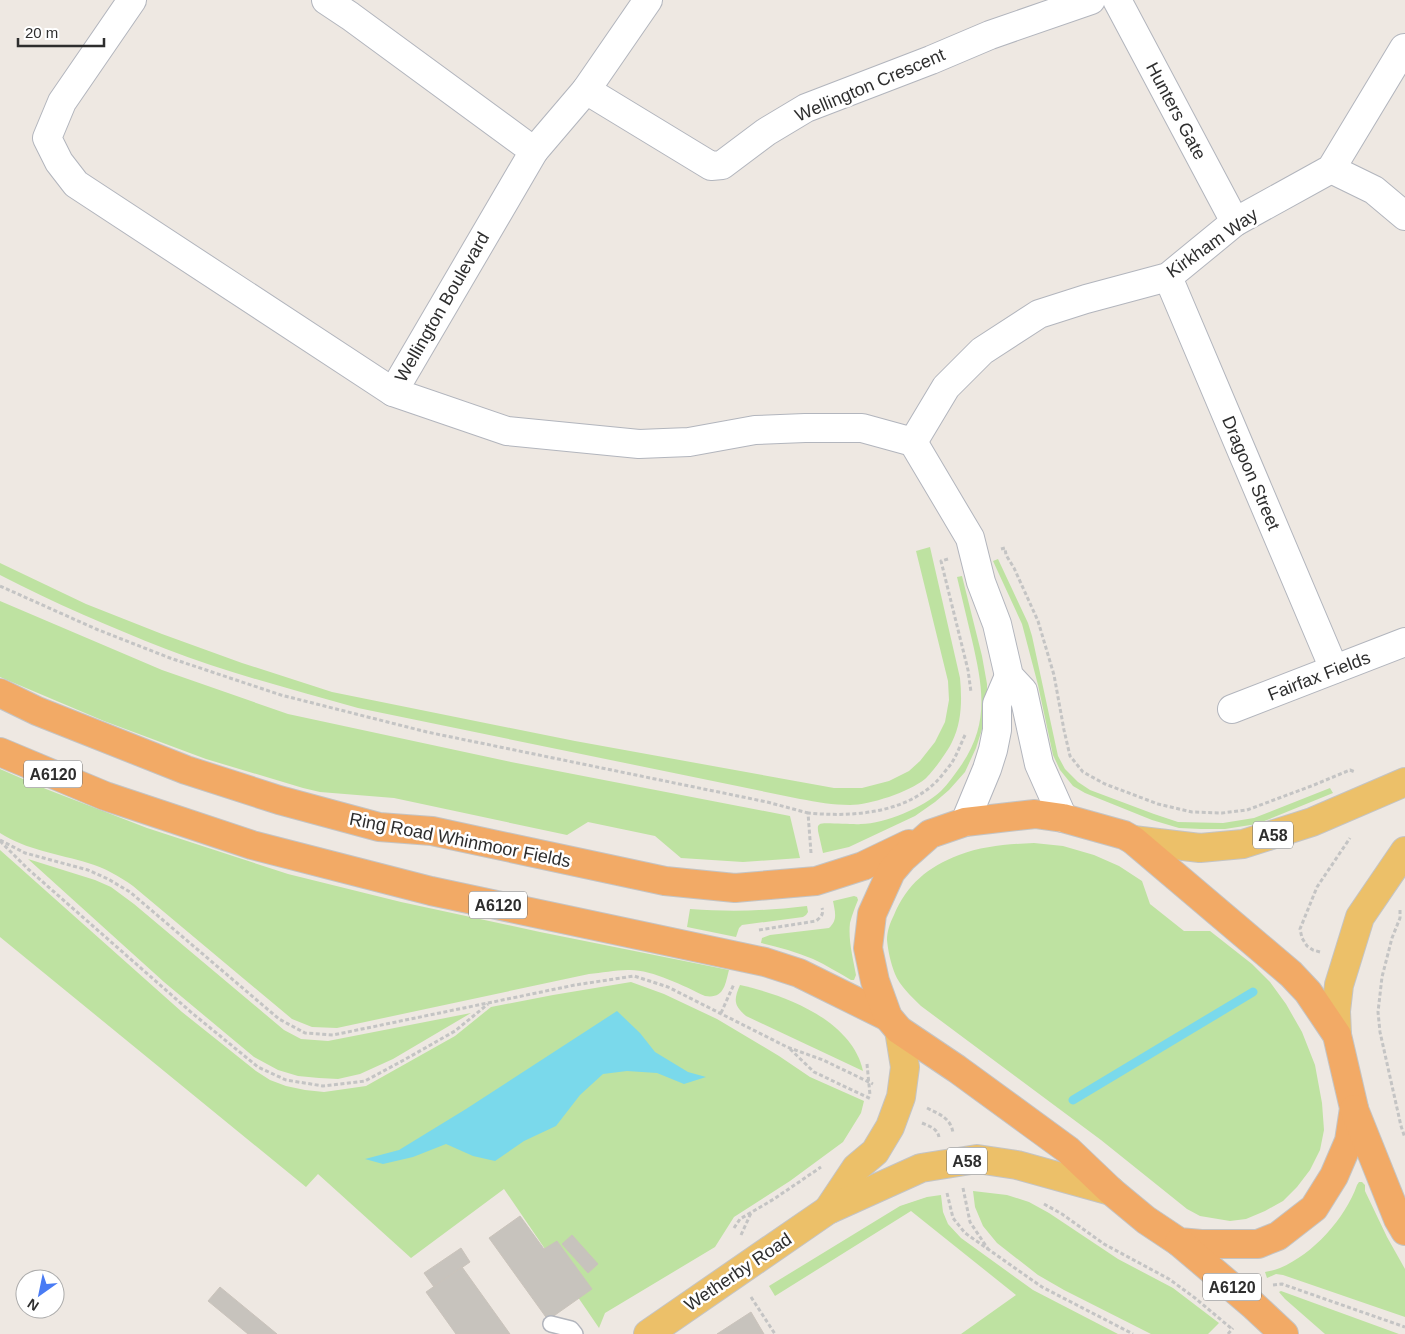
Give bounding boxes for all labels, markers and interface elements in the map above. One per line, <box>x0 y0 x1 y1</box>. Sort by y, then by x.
scale bar <box>18 15 104 47</box>
text: 20 m <box>25 24 58 41</box>
street label: Wellington Crescent <box>792 44 948 126</box>
street label: Hunters Gate <box>1142 59 1210 163</box>
street label: Kirkham Way <box>1163 204 1261 282</box>
street label: Wellington Boulevard <box>391 228 493 386</box>
street label: Dragoon Street <box>1218 413 1284 533</box>
street label: Fairfax Fields <box>1265 647 1373 705</box>
road number: A6120 <box>24 761 82 788</box>
street label: Ring Road Whinmoor Fields <box>348 809 572 871</box>
road number: A58 <box>1253 822 1293 848</box>
road number: A6120 <box>469 892 527 918</box>
road number: A58 <box>947 1148 987 1174</box>
street label: Wetherby Road <box>681 1229 795 1315</box>
north arrow <box>15 1269 65 1319</box>
road number: A6120 <box>1203 1274 1261 1300</box>
text: N <box>24 1295 42 1314</box>

